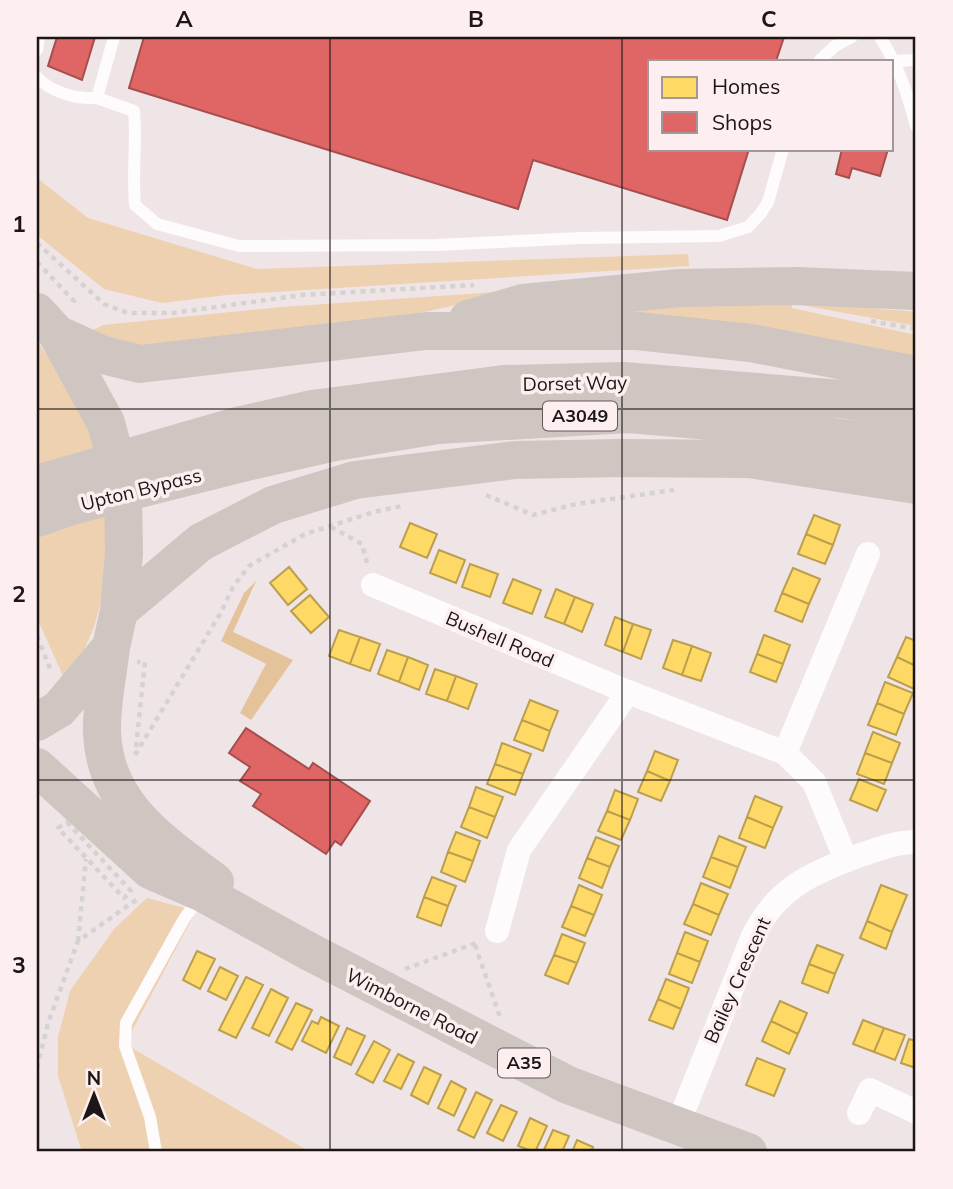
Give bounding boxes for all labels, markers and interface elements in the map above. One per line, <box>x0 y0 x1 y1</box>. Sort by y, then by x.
text: A <box>175 4 193 33</box>
text: B <box>468 4 484 33</box>
text: C <box>761 4 777 33</box>
legend <box>648 60 894 150</box>
text: Homes <box>712 73 780 99</box>
text: Shops <box>712 109 772 135</box>
text: 1 <box>12 209 26 238</box>
street label: Dorset Way <box>522 370 628 396</box>
road number: A3049 <box>543 402 617 430</box>
street label: Upton Bypass <box>78 462 204 516</box>
text: 2 <box>12 579 26 608</box>
street label: Bushell Road <box>442 605 558 673</box>
street label: Bailey Crescent <box>698 913 776 1047</box>
text: 3 <box>12 950 26 979</box>
street label: Wimborne Road <box>342 963 482 1049</box>
road number: A35 <box>498 1048 550 1078</box>
north arrow <box>60 1060 130 1130</box>
text: N <box>87 1066 101 1090</box>

